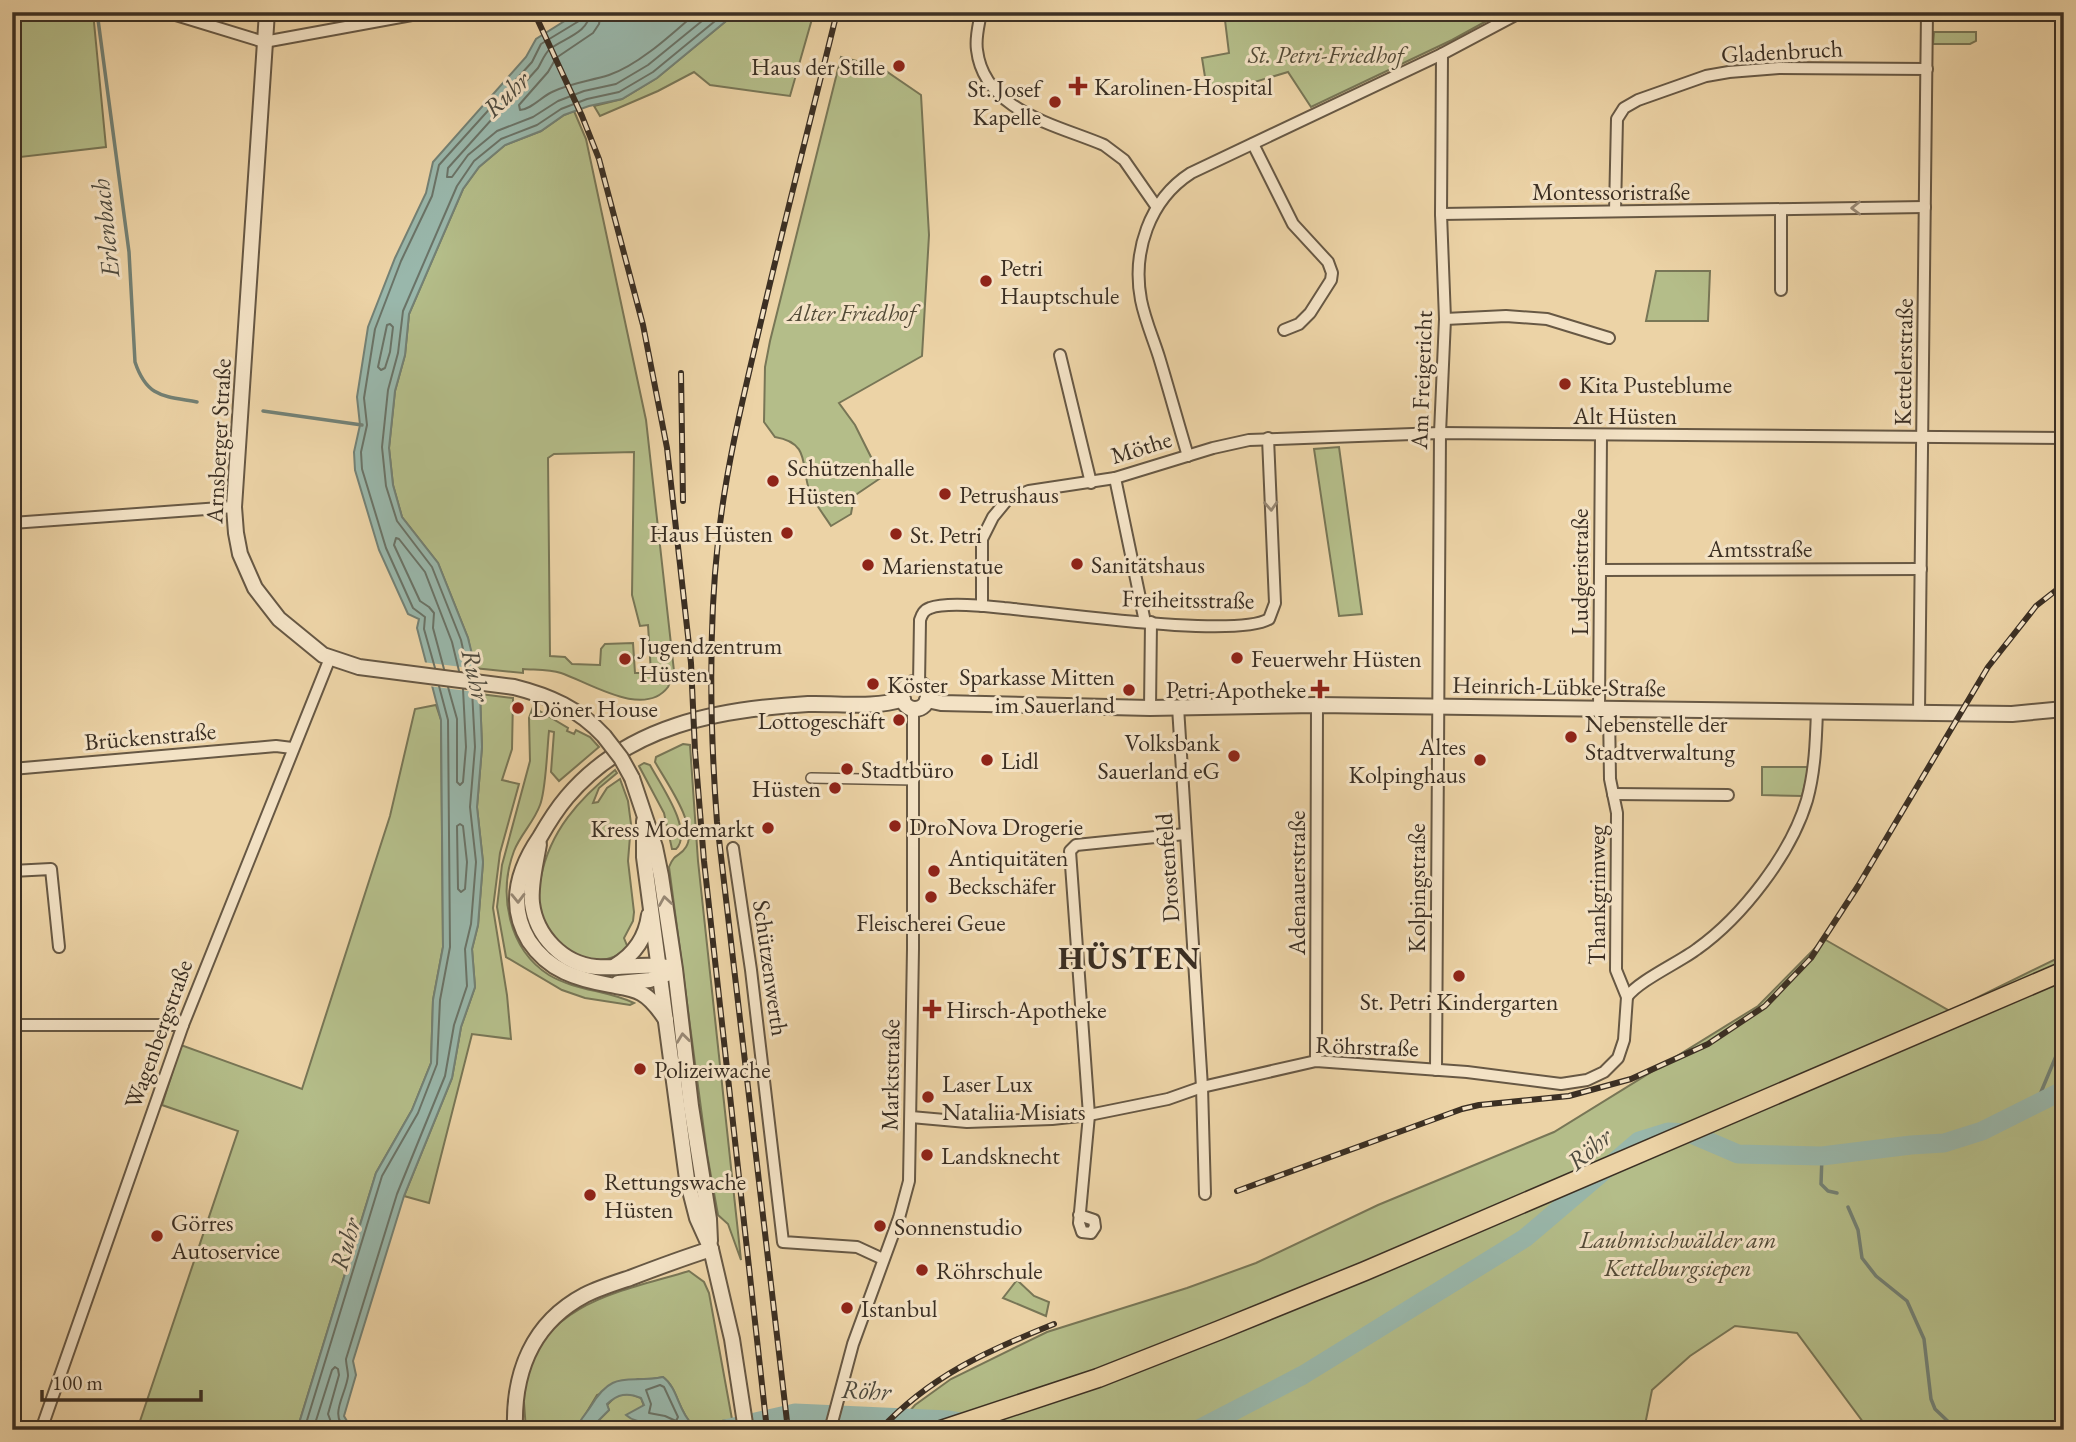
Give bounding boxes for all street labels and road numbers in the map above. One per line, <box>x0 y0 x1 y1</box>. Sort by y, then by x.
street label: Gladenbruch <box>1720 32 1844 70</box>
street label: Montessoristraße <box>1532 176 1690 207</box>
street label: Kettelerstraße <box>1886 298 1920 426</box>
street label: Am Freigericht <box>1403 310 1439 451</box>
street label: Arnsberger Straße <box>198 358 238 525</box>
street label: Alt Hüsten <box>1572 400 1677 431</box>
street label: Möthe <box>1107 423 1175 471</box>
street label: Ludgeristraße <box>1564 509 1595 635</box>
street label: Amtsstraße <box>1707 533 1812 564</box>
street label: Freiheitsstraße <box>1121 582 1255 616</box>
street label: Heinrich-Lübke-Straße <box>1452 669 1666 703</box>
street label: Brückenstraße <box>83 715 217 757</box>
street label: Drostenfeld <box>1148 811 1186 924</box>
street label: Adenauerstraße <box>1281 811 1312 956</box>
street label: Kolpingstraße <box>1401 823 1432 953</box>
street label: Thankgrimweg <box>1581 824 1612 965</box>
street label: Schützenwerth <box>746 898 796 1038</box>
street label: Wagenbergstraße <box>117 955 199 1113</box>
street label: Marktstraße <box>874 1019 906 1131</box>
street label: Röhrstraße <box>1315 1029 1419 1063</box>

